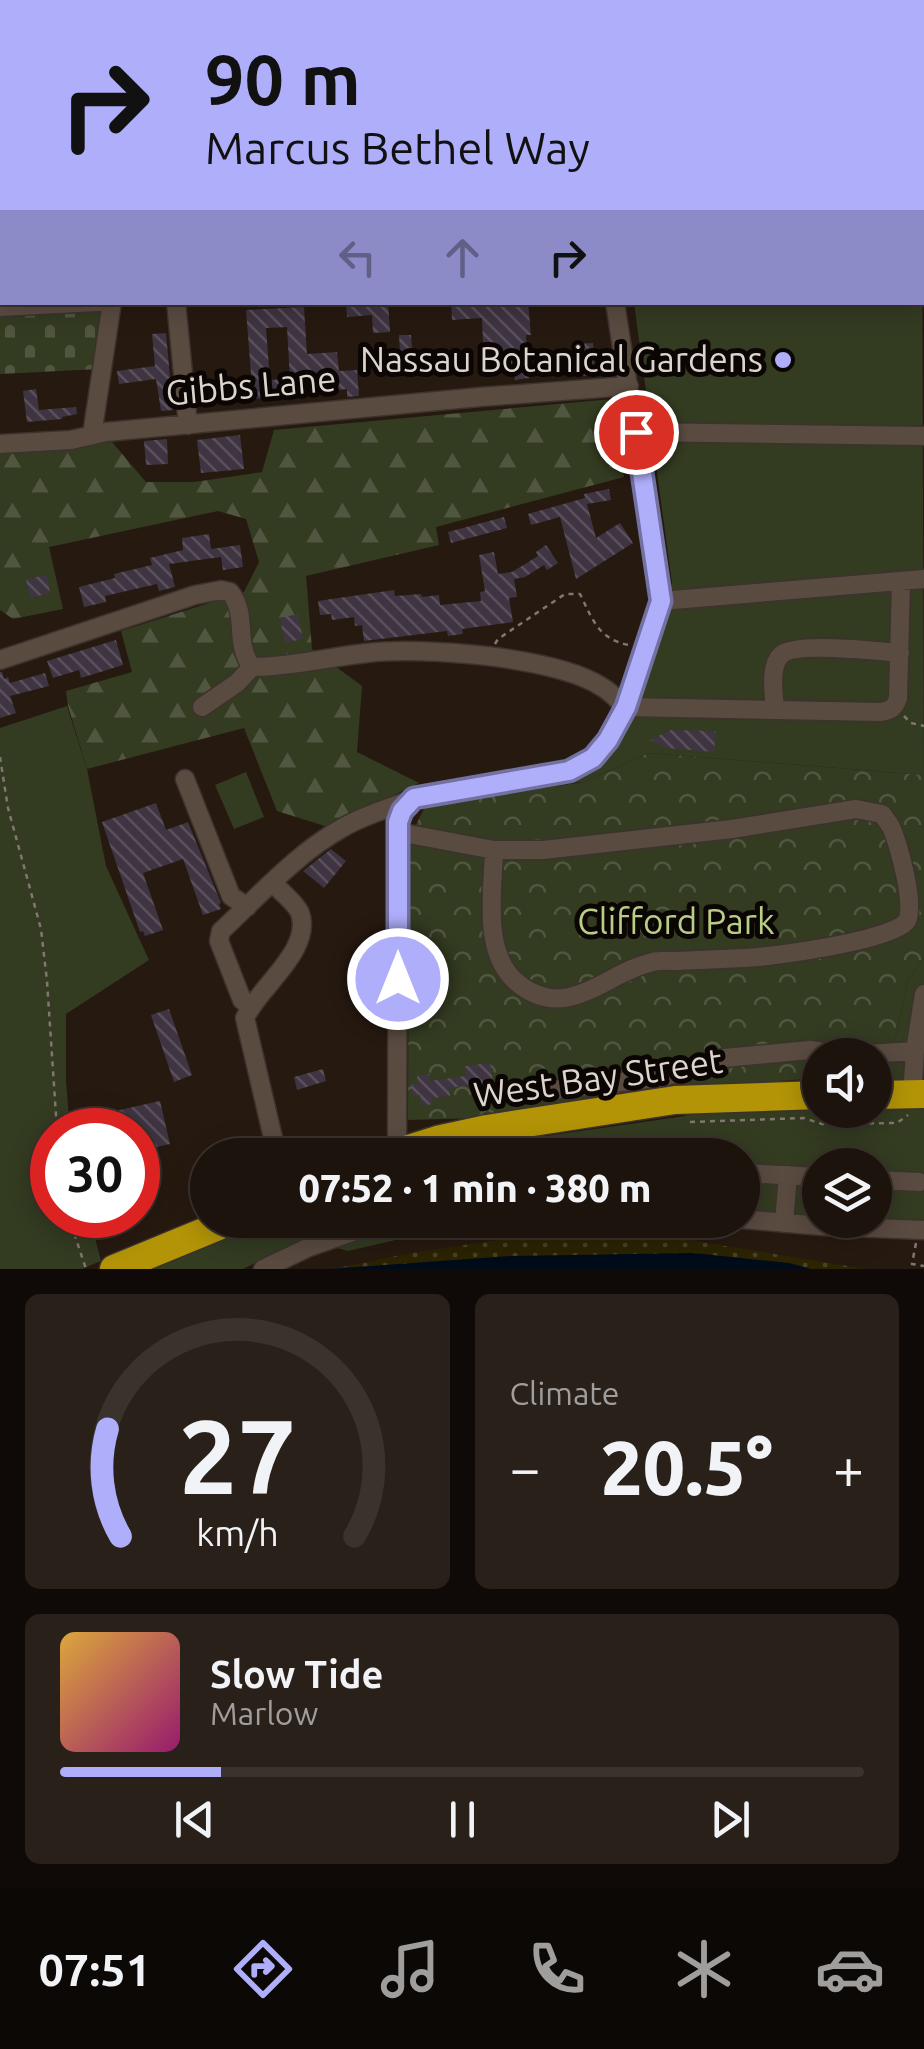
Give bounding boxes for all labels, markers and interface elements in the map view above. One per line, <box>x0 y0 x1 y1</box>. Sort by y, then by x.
icon: right <box>40 40 170 170</box>
text: 90 m <box>205 40 361 118</box>
text: Marcus Bethel Way <box>205 122 590 173</box>
icon: left <box>330 230 385 285</box>
icon: ahead <box>435 230 490 285</box>
icon: right <box>540 230 595 285</box>
place label: Nassau Botanical Gardens <box>360 339 763 379</box>
marker: Nassau Botanical Gardens <box>772 349 794 371</box>
street label: Gibbs Lane <box>164 358 338 412</box>
pin <box>594 390 679 475</box>
icon: arrive <box>609 405 664 460</box>
park label: Clifford Park <box>577 901 775 941</box>
position arrow <box>346 927 450 1031</box>
map controls <box>802 1038 892 1238</box>
button: sound <box>802 1038 892 1128</box>
street label: West Bay Street <box>471 1040 725 1114</box>
speed limit sign: 30 <box>30 1108 160 1238</box>
button: layers <box>802 1148 892 1238</box>
text: 07:52 · 1 min · 380 m <box>298 1167 652 1209</box>
text: Climate <box>510 1375 620 1411</box>
text: 27 <box>179 1397 296 1514</box>
text: 20.5° <box>600 1425 773 1509</box>
text: − <box>510 1437 541 1498</box>
text: + <box>833 1437 864 1498</box>
text: km/h <box>196 1513 279 1553</box>
text: Slow Tide <box>210 1653 383 1695</box>
text: Marlow <box>210 1695 318 1731</box>
icon: previous <box>167 1792 222 1847</box>
icon: pause <box>435 1792 490 1847</box>
icon: next <box>703 1792 758 1847</box>
icon: directions <box>228 1934 298 2004</box>
icon: music <box>375 1934 445 2004</box>
icon: phone <box>522 1934 592 2004</box>
icon: climate <box>669 1934 739 2004</box>
icon: car <box>815 1934 885 2004</box>
text: 07:51 <box>38 1944 151 1995</box>

